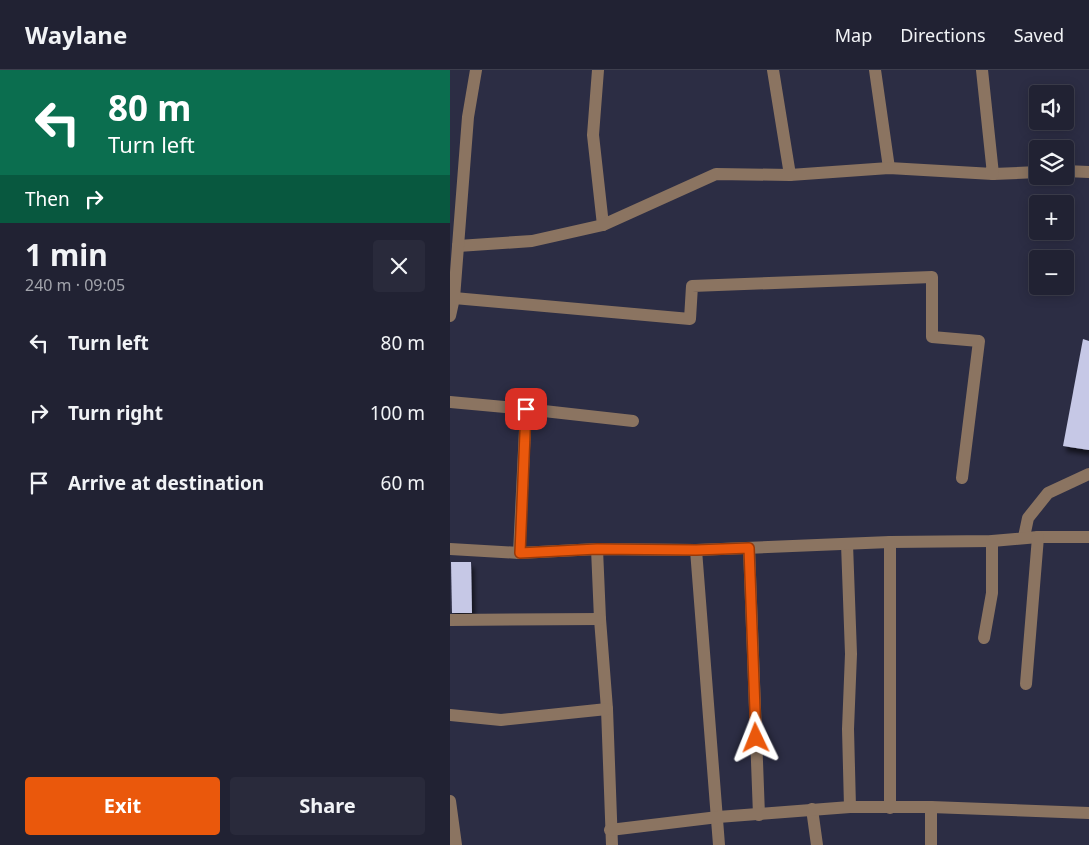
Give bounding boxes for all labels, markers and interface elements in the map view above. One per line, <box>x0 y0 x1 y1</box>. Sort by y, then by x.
text: Waylane <box>25 18 127 51</box>
text: Map <box>835 23 872 47</box>
text: Directions <box>900 23 986 47</box>
text: Saved <box>1014 23 1064 47</box>
text: 80 m <box>108 84 191 131</box>
map controls <box>1029 85 1074 295</box>
button: sound <box>1029 85 1074 130</box>
icon: left <box>25 90 90 155</box>
text: Turn left <box>108 129 195 159</box>
button: layers <box>1029 140 1074 185</box>
icon: right <box>80 185 108 213</box>
text: Then <box>25 186 70 212</box>
button: + <box>1029 195 1074 240</box>
text: 1 min <box>25 234 108 275</box>
button: close <box>373 240 425 292</box>
button: − <box>1029 250 1074 295</box>
text: 240 m · 09:05 <box>25 274 125 296</box>
icon: left <box>25 329 53 357</box>
text: Turn left <box>68 330 149 356</box>
text: 80 m <box>381 330 425 356</box>
pin <box>505 388 547 430</box>
icon: arrive <box>512 395 540 423</box>
icon: right <box>25 399 53 427</box>
text: Turn right <box>68 400 163 426</box>
text: 100 m <box>370 400 425 426</box>
icon: arrive <box>25 469 53 497</box>
text: Arrive at destination <box>68 470 264 496</box>
text: 60 m <box>381 470 425 496</box>
position arrow <box>729 711 781 763</box>
button: Exit <box>25 777 220 835</box>
button: Share <box>230 777 425 835</box>

